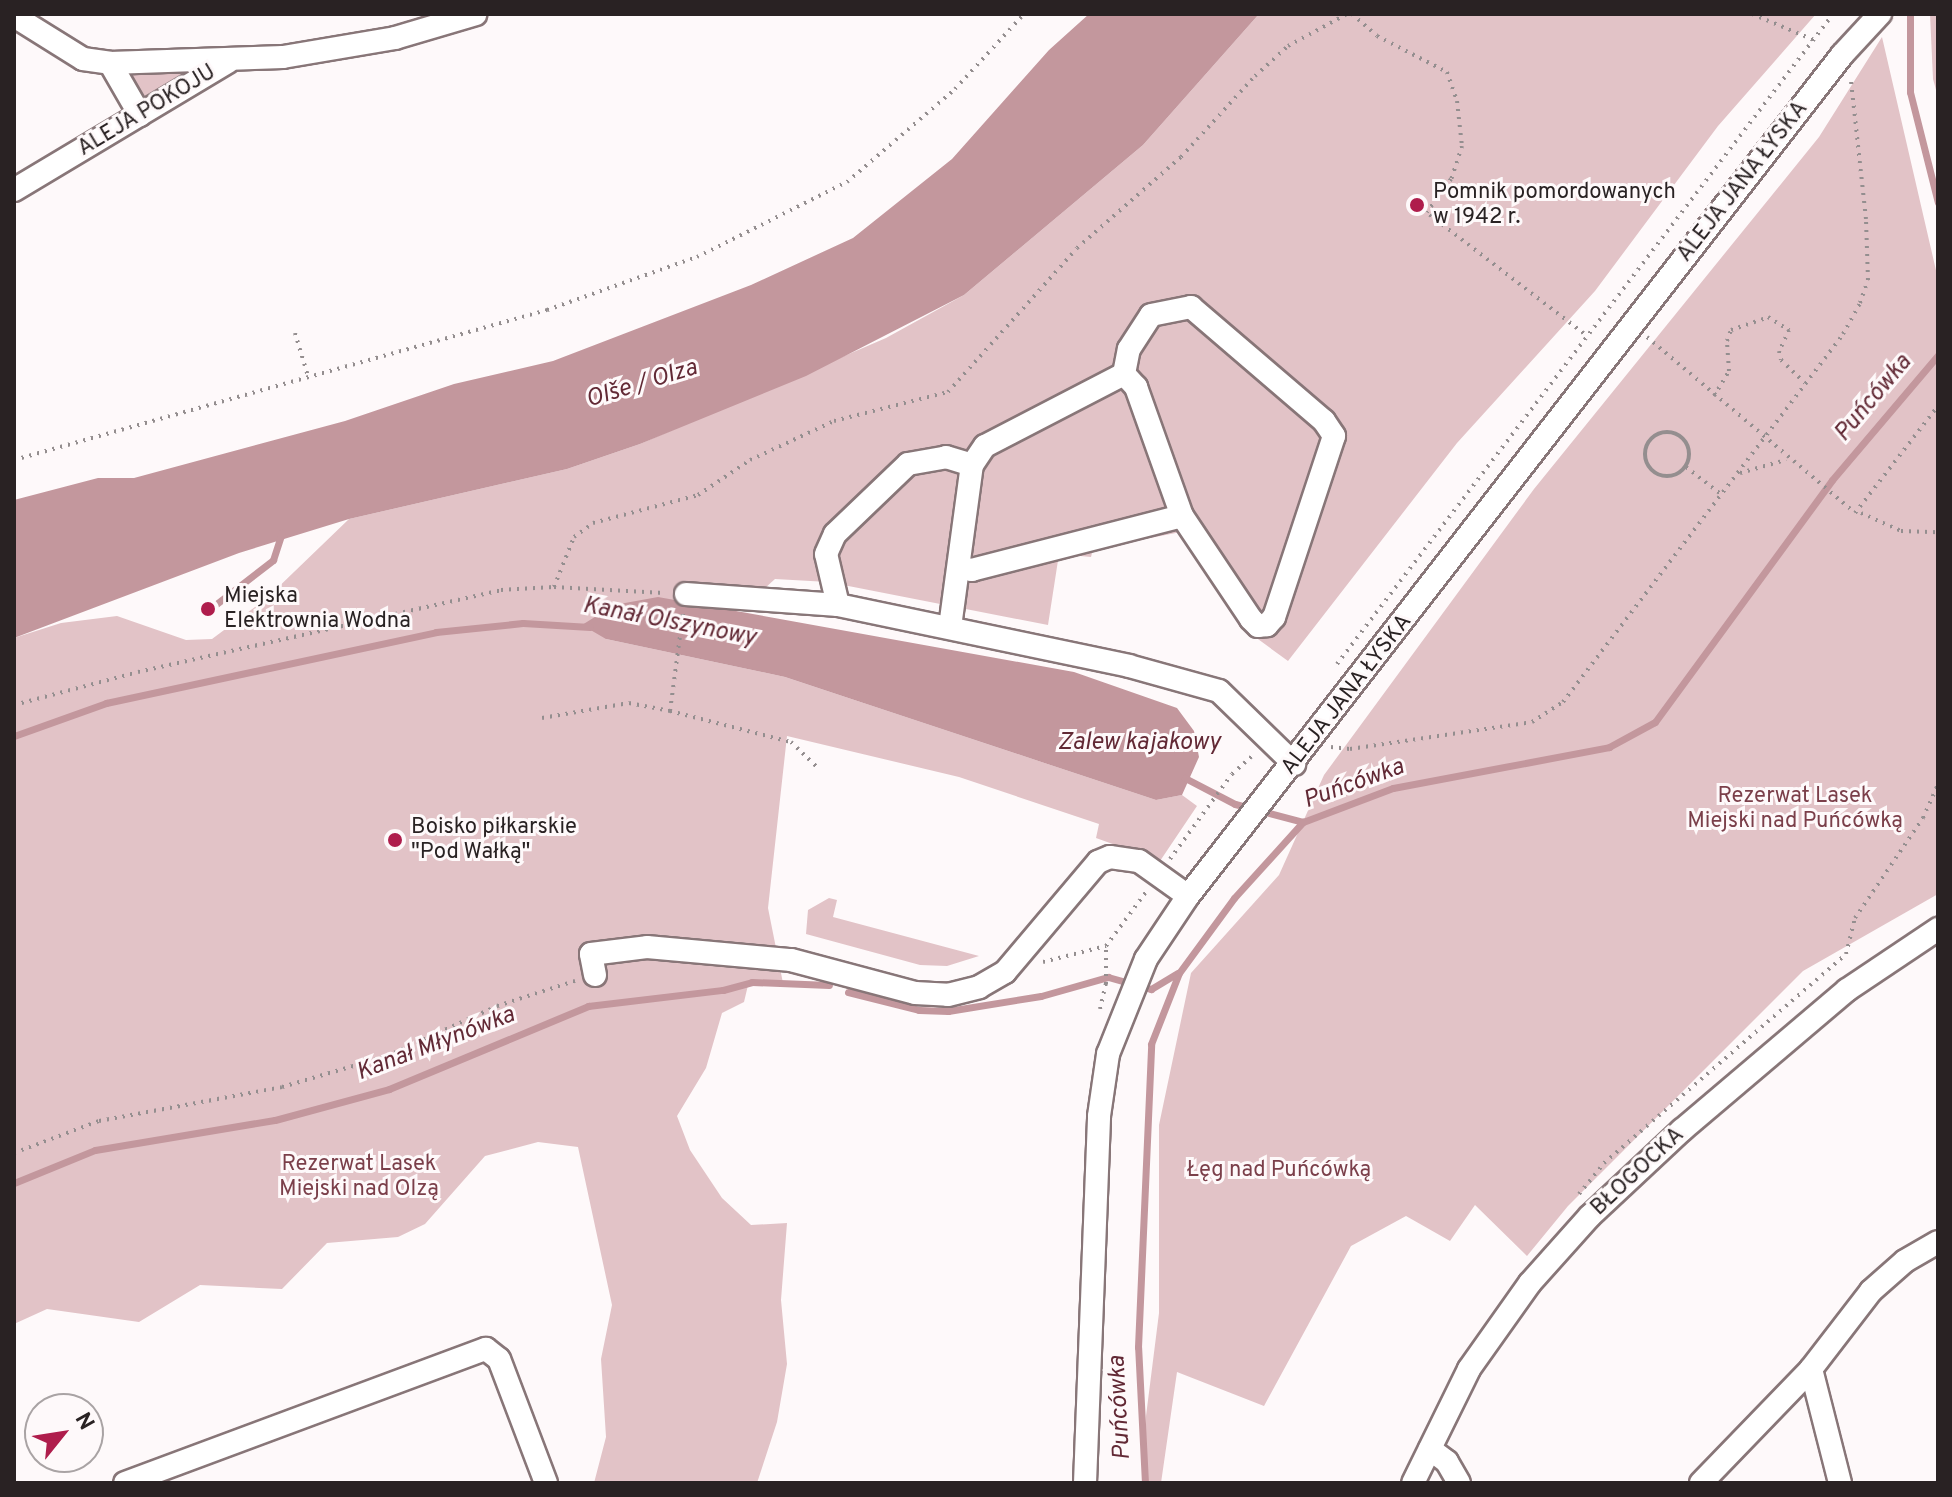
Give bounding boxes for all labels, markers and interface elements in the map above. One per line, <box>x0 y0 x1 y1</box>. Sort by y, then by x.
street label: ALEJA POKOJU <box>73 59 221 163</box>
street label: ALEJA JANA ŁYSKA <box>1672 96 1814 268</box>
place label: Pomnik pomordowanych w 1942 r. <box>1433 179 1676 230</box>
marker: Pomnik pomordowanych w 1942 r. <box>1408 196 1426 214</box>
water label: Puńcówka <box>1829 350 1919 448</box>
water label: Olše / Olza <box>583 354 701 416</box>
place label: Miejska Elektrownia Wodna <box>224 583 411 634</box>
water label: Kanał Olszynowy <box>580 592 758 654</box>
marker: Miejska Elektrownia Wodna <box>199 600 217 618</box>
street label: ALEJA JANA ŁYSKA <box>1276 609 1418 781</box>
water label: Zalew kajakowy <box>1058 730 1220 758</box>
water label: Puńcówka <box>1300 754 1408 816</box>
park label: Rezerwat Lasek Miejski nad Puńcówką <box>1687 783 1903 834</box>
place label: Boisko piłkarskie "Pod Wałką" <box>411 814 577 866</box>
marker: Boisko piłkarskie "Pod Wałką" <box>386 831 404 849</box>
water label: Kanał Młynówka <box>353 1002 519 1088</box>
street label: BŁOGOCKA <box>1586 1122 1690 1222</box>
park label: Rezerwat Lasek Miejski nad Olzą <box>279 1151 439 1202</box>
park label: Łęg nad Puńcówką <box>1187 1158 1371 1184</box>
water label: Puńcówka <box>1104 1355 1138 1461</box>
north arrow <box>24 1393 104 1473</box>
text: N <box>68 1408 99 1435</box>

